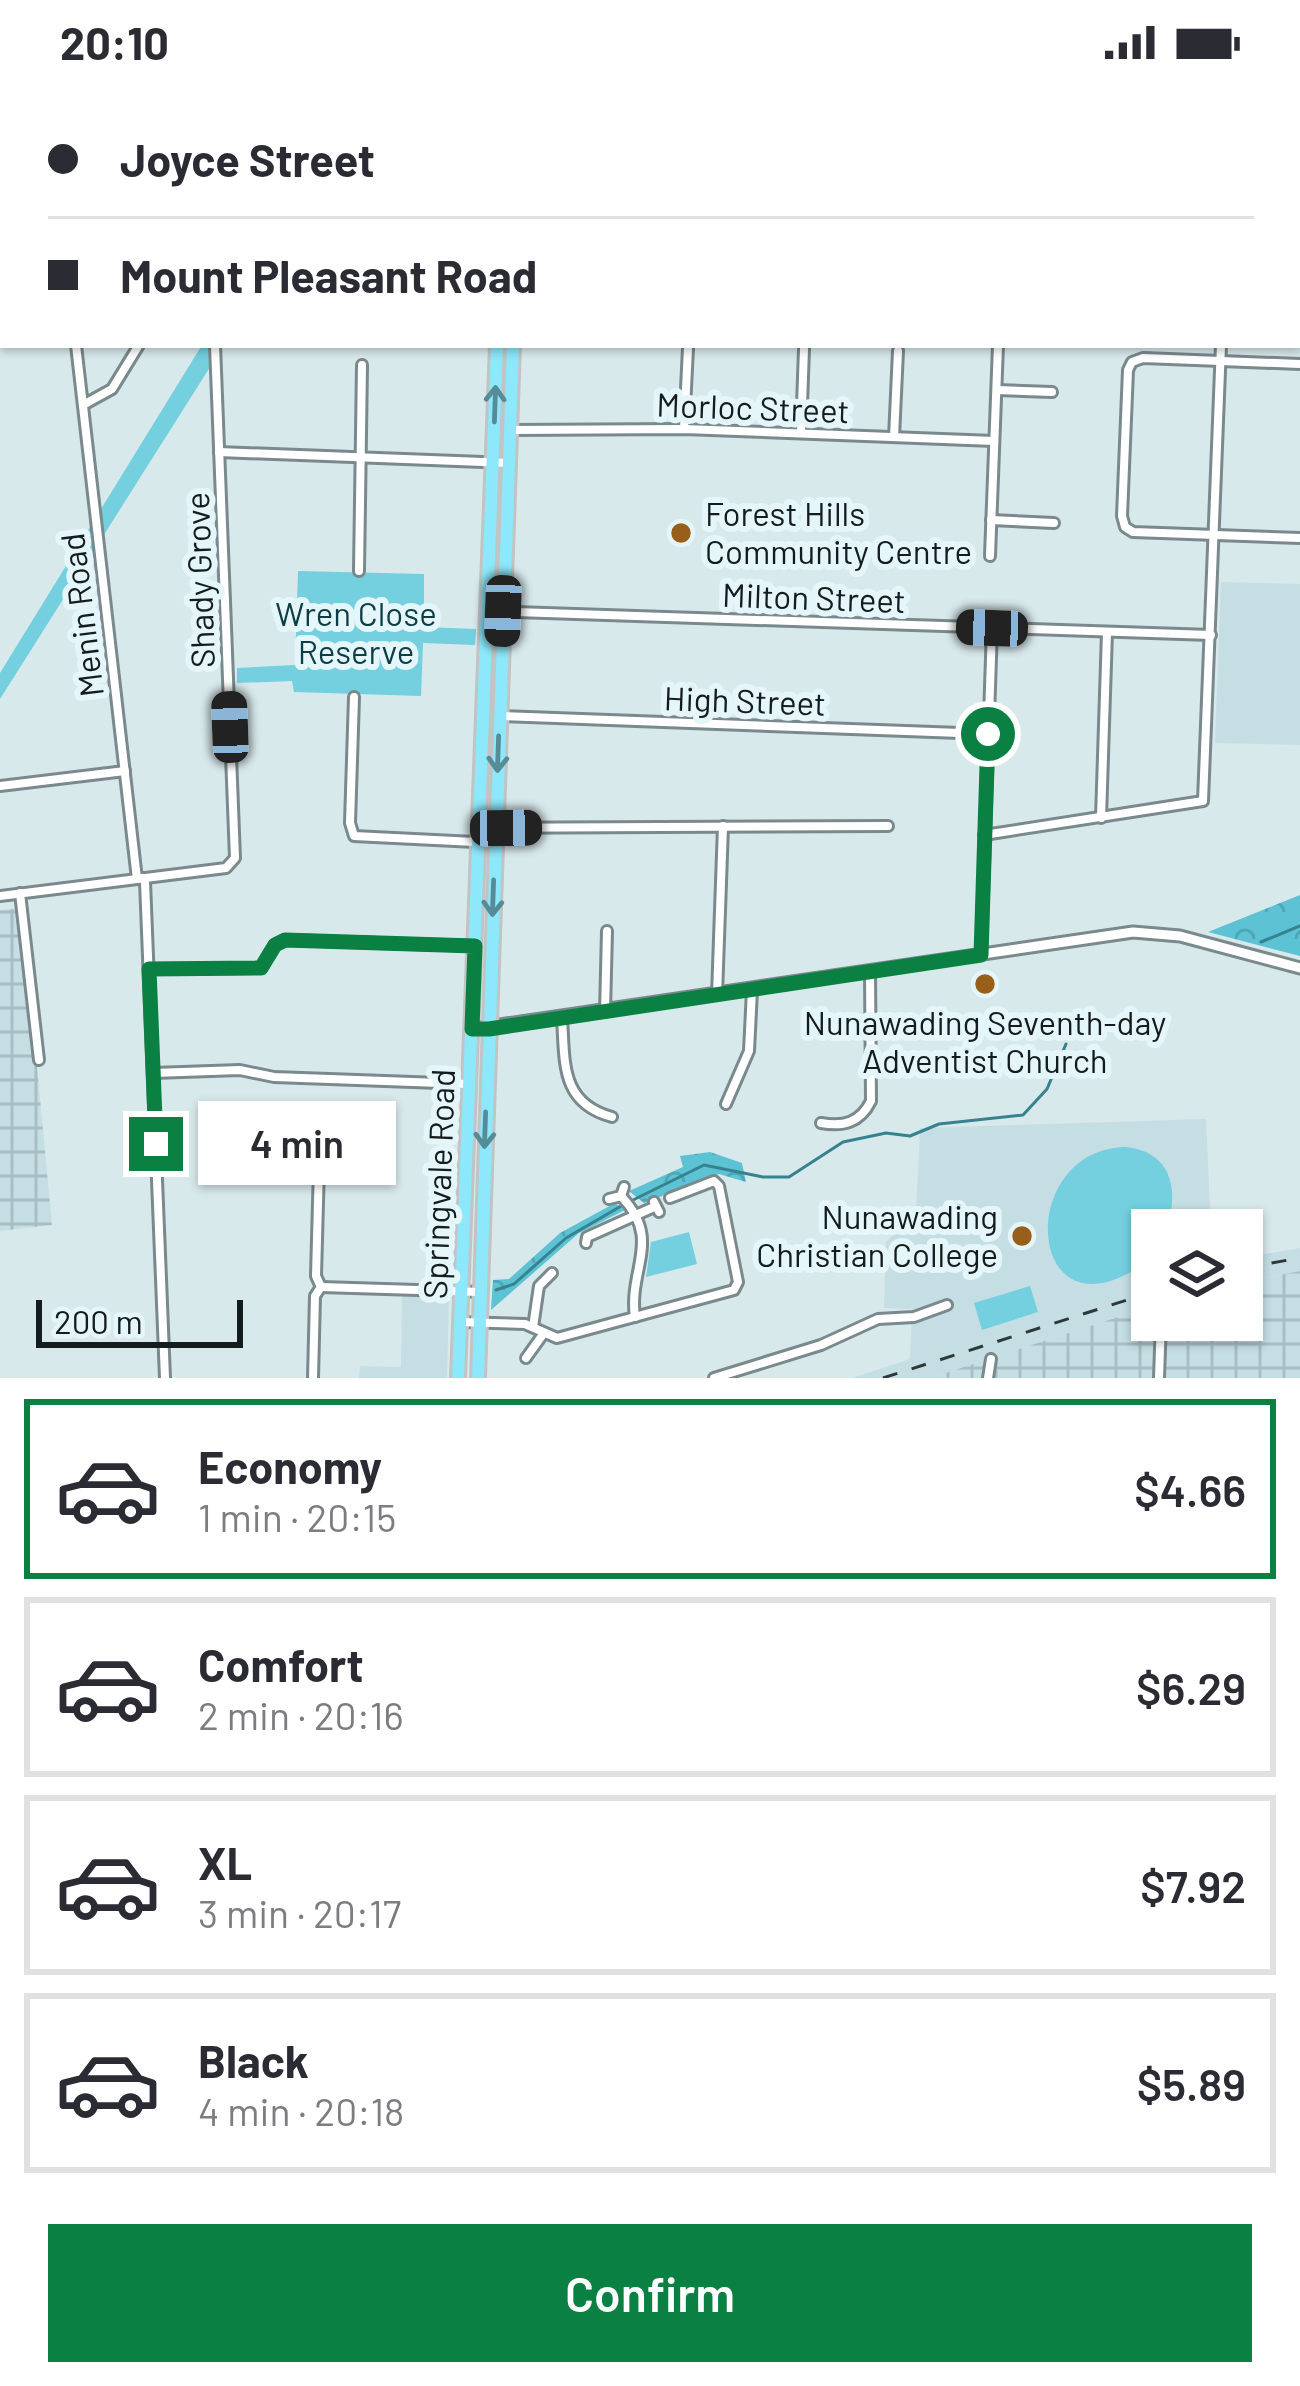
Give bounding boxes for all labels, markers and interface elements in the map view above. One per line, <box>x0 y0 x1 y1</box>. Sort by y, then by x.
text: 20:10 <box>60 15 169 69</box>
text: Joyce Street <box>120 132 375 186</box>
text: Mount Pleasant Road <box>120 248 537 302</box>
street label: Morloc Street <box>656 384 850 430</box>
one-way arrow <box>483 385 506 424</box>
street label: Shady Grove <box>176 491 222 669</box>
place label: Forest Hills Community Centre <box>705 493 972 571</box>
marker: Forest Hills Community Centre <box>668 520 694 546</box>
street label: Menin Road <box>51 531 111 699</box>
car <box>484 574 522 648</box>
street label: Milton Street <box>722 574 906 620</box>
park label: Wren Close Reserve <box>275 593 437 671</box>
car <box>955 609 1029 647</box>
street label: High Street <box>663 677 827 723</box>
car <box>211 690 249 764</box>
route start <box>961 707 1015 761</box>
one-way arrow <box>487 734 510 773</box>
car <box>470 809 542 847</box>
one-way arrow <box>481 878 504 917</box>
marker: Nunawading Seventh-day Adventist Church <box>972 971 998 997</box>
place label: Nunawading Seventh-day Adventist Church <box>804 1002 1166 1080</box>
street label: Springvale Road <box>414 1068 462 1300</box>
callout: 4 min <box>198 1102 396 1186</box>
one-way arrow <box>473 1110 496 1149</box>
route end <box>129 1117 183 1171</box>
text: 4 min <box>250 1119 344 1166</box>
place label: Nunawading Christian College <box>756 1196 998 1274</box>
map controls <box>1131 1209 1263 1341</box>
button: layers <box>1131 1209 1263 1341</box>
marker: Nunawading Christian College <box>1009 1223 1035 1249</box>
scale bar <box>36 1294 243 1347</box>
text: 200 m <box>54 1301 143 1341</box>
icon: car <box>54 1435 162 1543</box>
text: Economy <box>198 1439 382 1493</box>
text: $4.66 <box>1134 1462 1246 1516</box>
text: 1 min · 20:15 <box>198 1493 396 1540</box>
icon: car <box>54 1633 162 1741</box>
text: Comfort <box>198 1637 364 1691</box>
text: $6.29 <box>1136 1660 1246 1714</box>
text: 2 min · 20:16 <box>198 1691 404 1738</box>
icon: car <box>54 1831 162 1939</box>
text: XL <box>198 1835 252 1889</box>
text: $7.92 <box>1140 1858 1246 1912</box>
text: 3 min · 20:17 <box>198 1889 401 1936</box>
icon: car <box>54 2029 162 2137</box>
text: Black <box>198 2033 309 2087</box>
text: $5.89 <box>1137 2056 1246 2110</box>
text: 4 min · 20:18 <box>198 2087 404 2134</box>
button: Confirm <box>48 2224 1252 2362</box>

